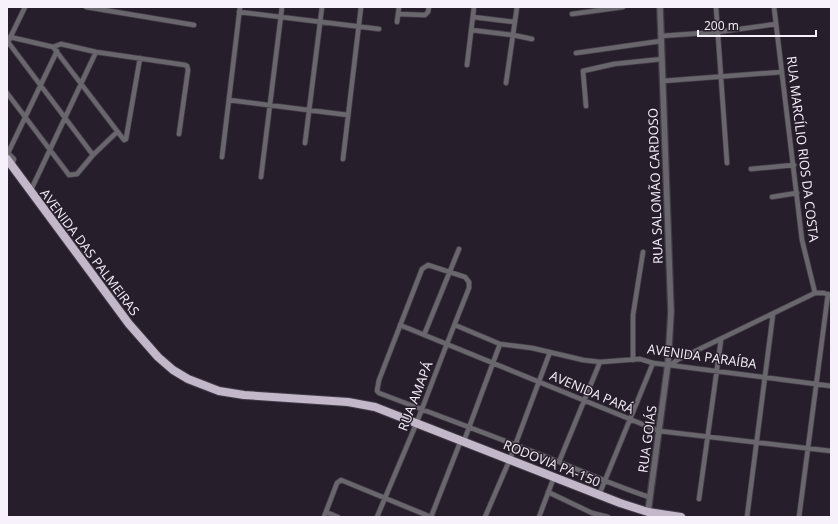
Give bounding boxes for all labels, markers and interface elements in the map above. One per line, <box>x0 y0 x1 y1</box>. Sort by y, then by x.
scale bar <box>698 12 816 38</box>
text: 200 m <box>704 17 739 34</box>
street label: RUA MARCÍLIO RIOS DA COSTA <box>783 55 823 244</box>
street label: RUA SALOMÃO CARDOSO <box>643 108 667 264</box>
street label: AVENIDA DAS PALMEIRAS <box>36 185 144 319</box>
street label: AVENIDA PARAÍBA <box>646 339 759 373</box>
street label: RUA AMAPÁ <box>393 358 437 433</box>
street label: AVENIDA PARÁ <box>547 366 638 418</box>
street label: RUA GOIÁS <box>633 404 661 474</box>
street label: RODOVIA PA-150 <box>501 435 603 491</box>

